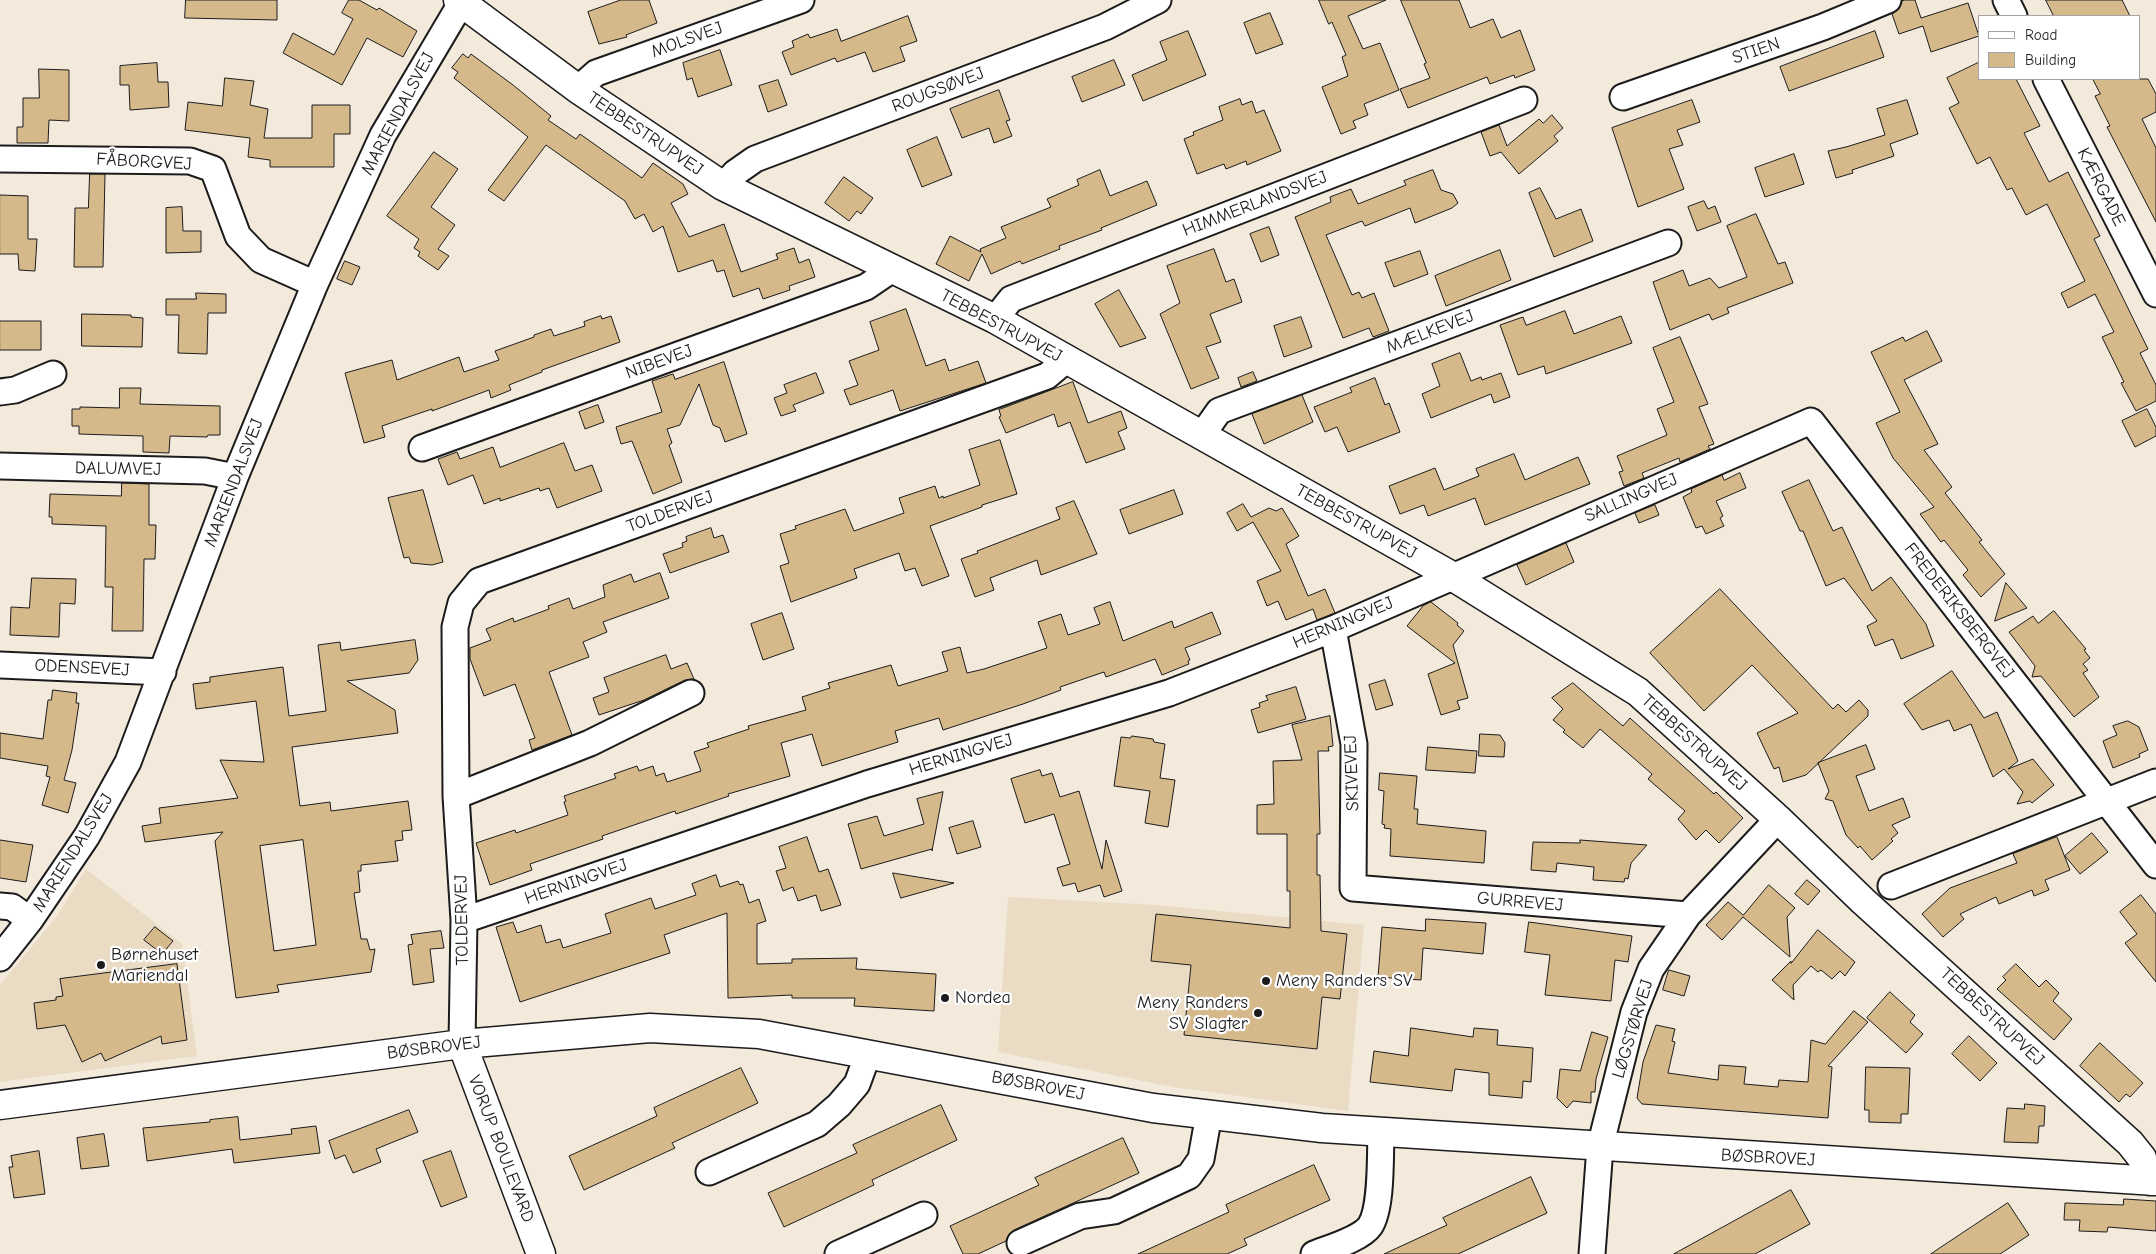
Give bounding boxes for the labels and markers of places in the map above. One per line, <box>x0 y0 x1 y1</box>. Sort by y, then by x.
place label: Børnehuset Mariendal <box>111 944 198 986</box>
marker: Børnehuset Mariendal <box>95 959 107 971</box>
place label: Meny Randers SV <box>1276 970 1413 992</box>
marker: Meny Randers SV <box>1260 975 1272 987</box>
place label: Nordea <box>955 987 1011 1009</box>
marker: Nordea <box>939 992 951 1004</box>
place label: Meny Randers SV Slagter <box>1137 992 1248 1034</box>
marker: Meny Randers SV Slagter <box>1252 1007 1264 1019</box>

